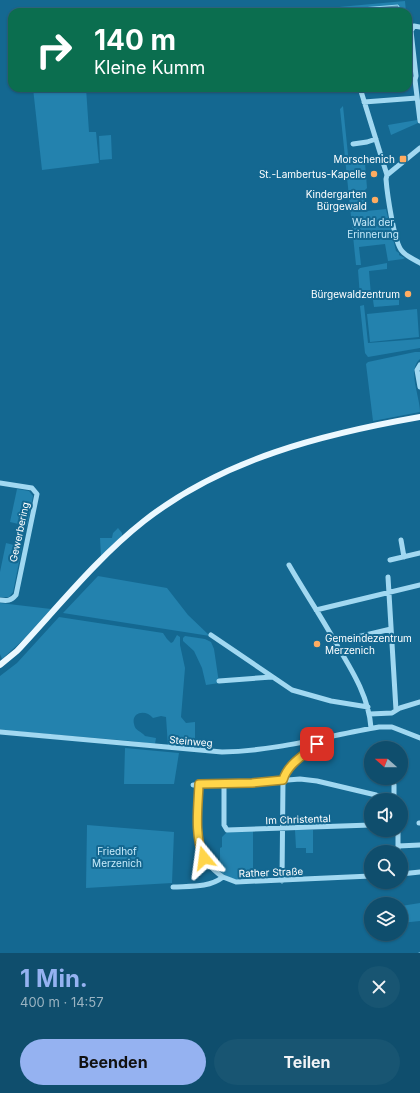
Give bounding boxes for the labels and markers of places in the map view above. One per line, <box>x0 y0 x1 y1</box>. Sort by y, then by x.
place label: Morschenich <box>334 153 395 165</box>
marker: Morschenich <box>398 154 408 164</box>
place label: St.-Lambertus-Kapelle <box>259 168 366 180</box>
marker: St.-Lambertus-Kapelle <box>369 169 379 179</box>
place label: Kindergarten Bürgewald <box>306 188 367 212</box>
marker: Kindergarten Bürgewald <box>370 195 380 205</box>
place label: Bürgewaldzentrum <box>311 288 400 300</box>
marker: Bürgewaldzentrum <box>403 289 413 299</box>
place label: Gemeindezentrum Merzenich <box>325 632 412 656</box>
marker: Gemeindezentrum Merzenich <box>312 639 322 649</box>
pin <box>300 727 334 761</box>

